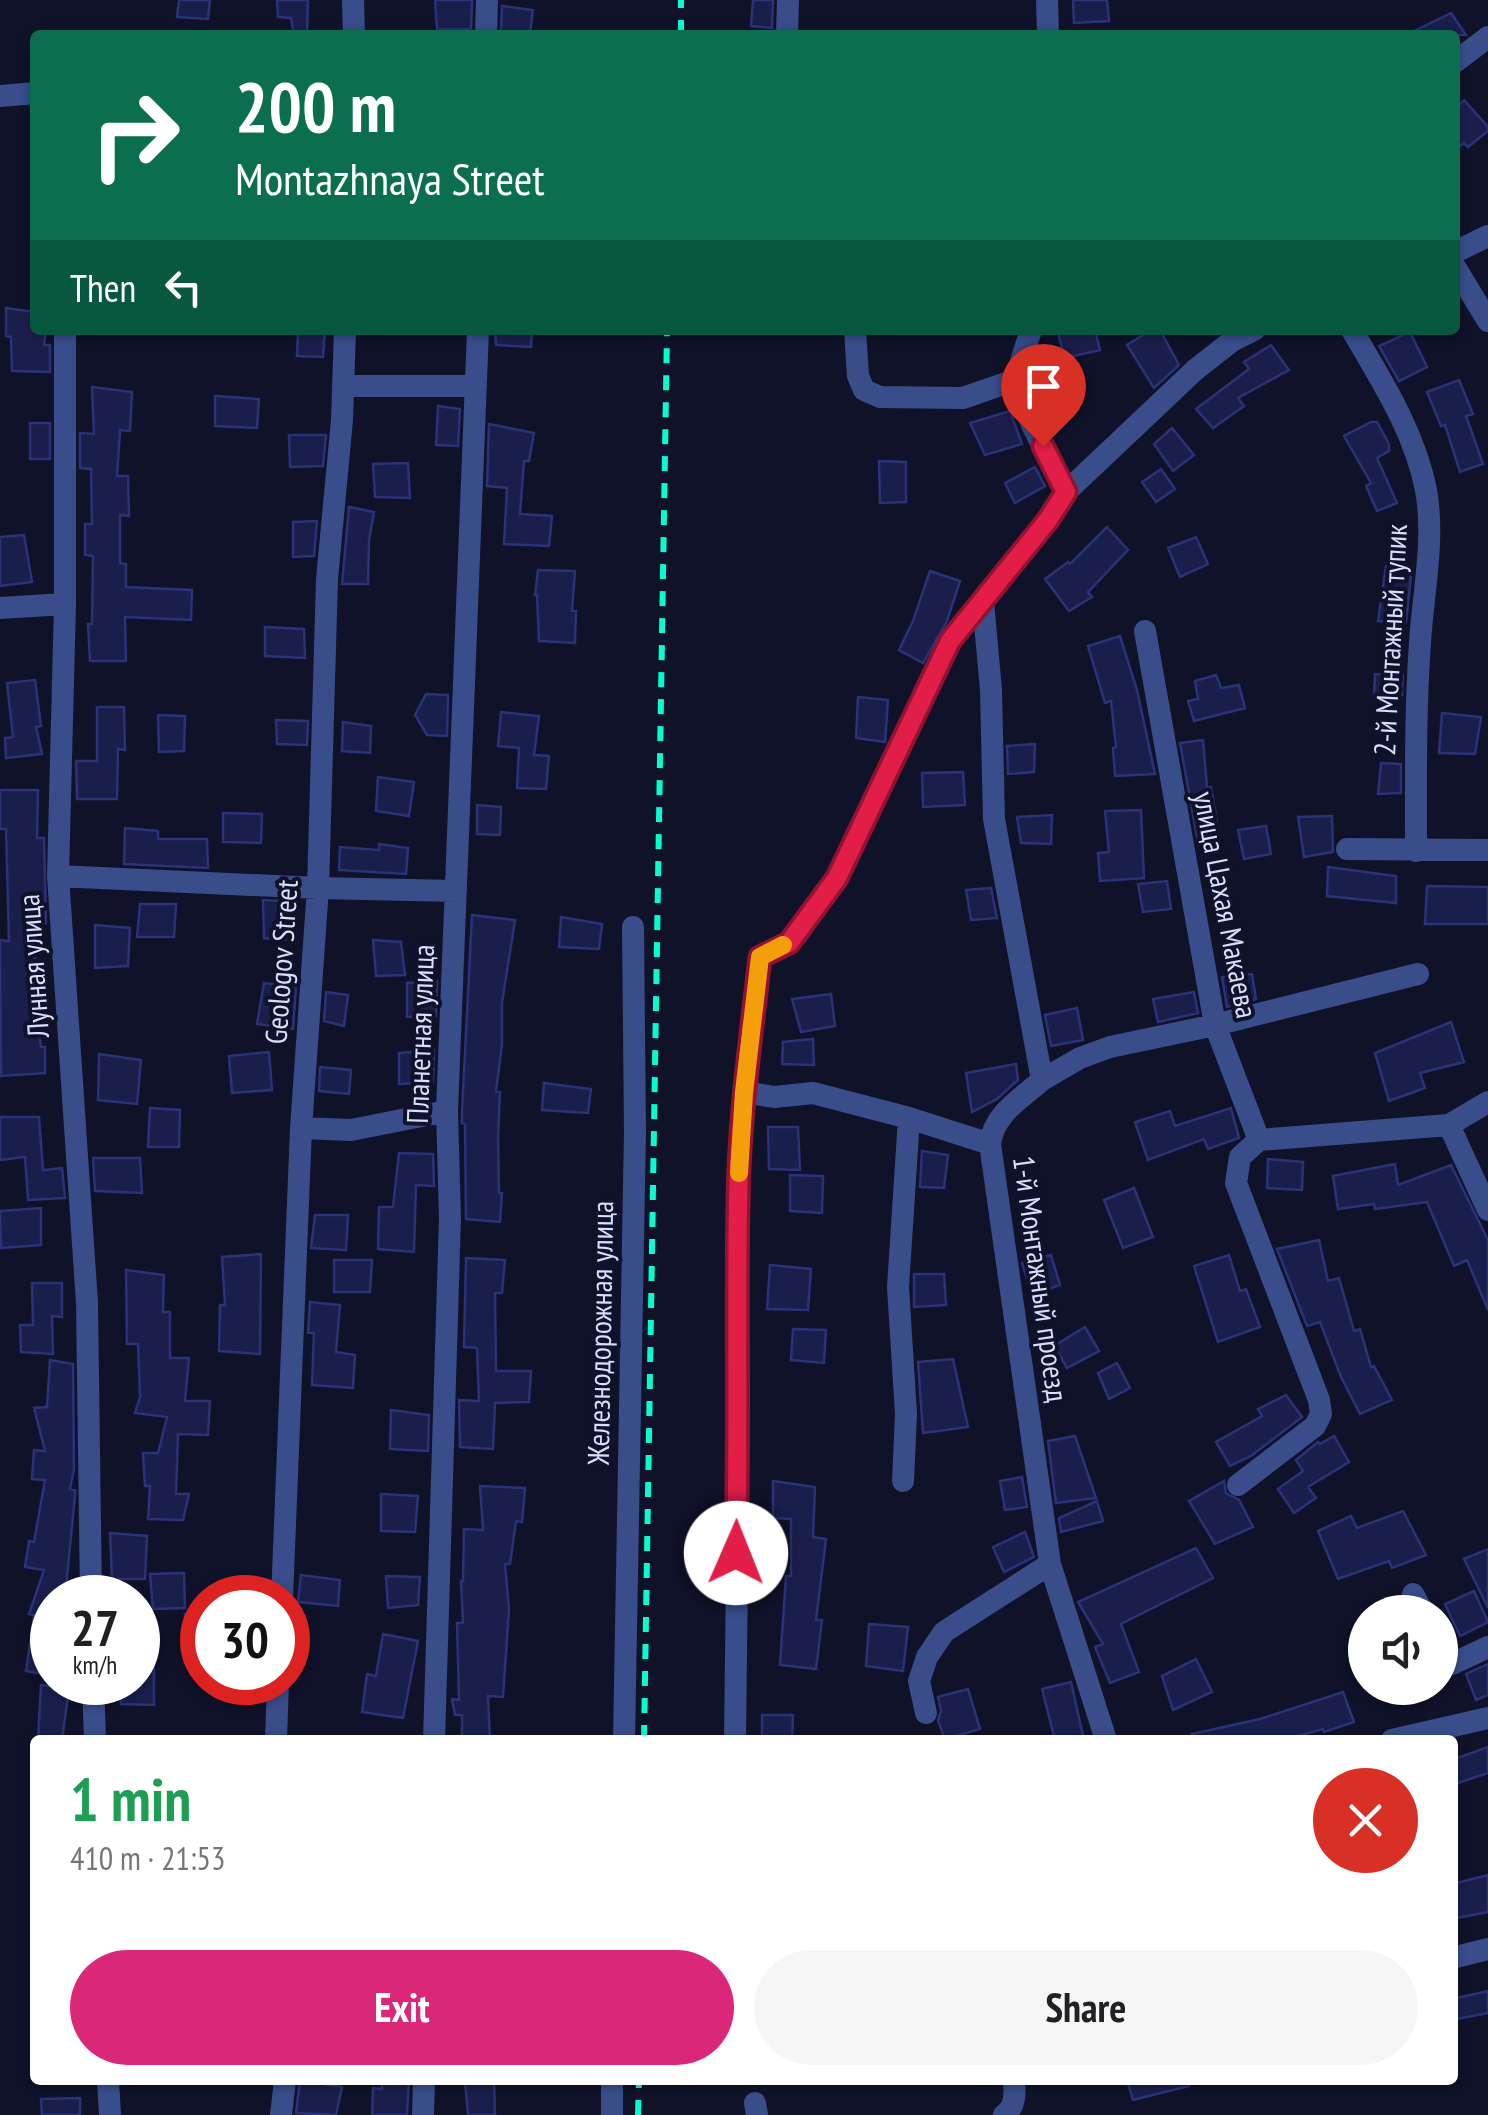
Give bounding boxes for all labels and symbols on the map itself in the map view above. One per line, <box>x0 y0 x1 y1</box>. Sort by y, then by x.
pin <box>1001 344 1086 447</box>
street label: 2-й Монтажный тупик <box>1364 523 1415 757</box>
street label: улица Цахая Макаева <box>1185 788 1268 1021</box>
street label: Geologov Street <box>255 878 306 1045</box>
street label: Лунная улица <box>8 893 57 1040</box>
street label: Планетная улица <box>397 944 442 1124</box>
street label: 1-й Монтажный проезд <box>1005 1153 1078 1404</box>
street label: Железнодорожная улица <box>578 1200 621 1466</box>
position arrow <box>684 1501 788 1605</box>
speed limit sign: 30 <box>180 1575 310 1705</box>

